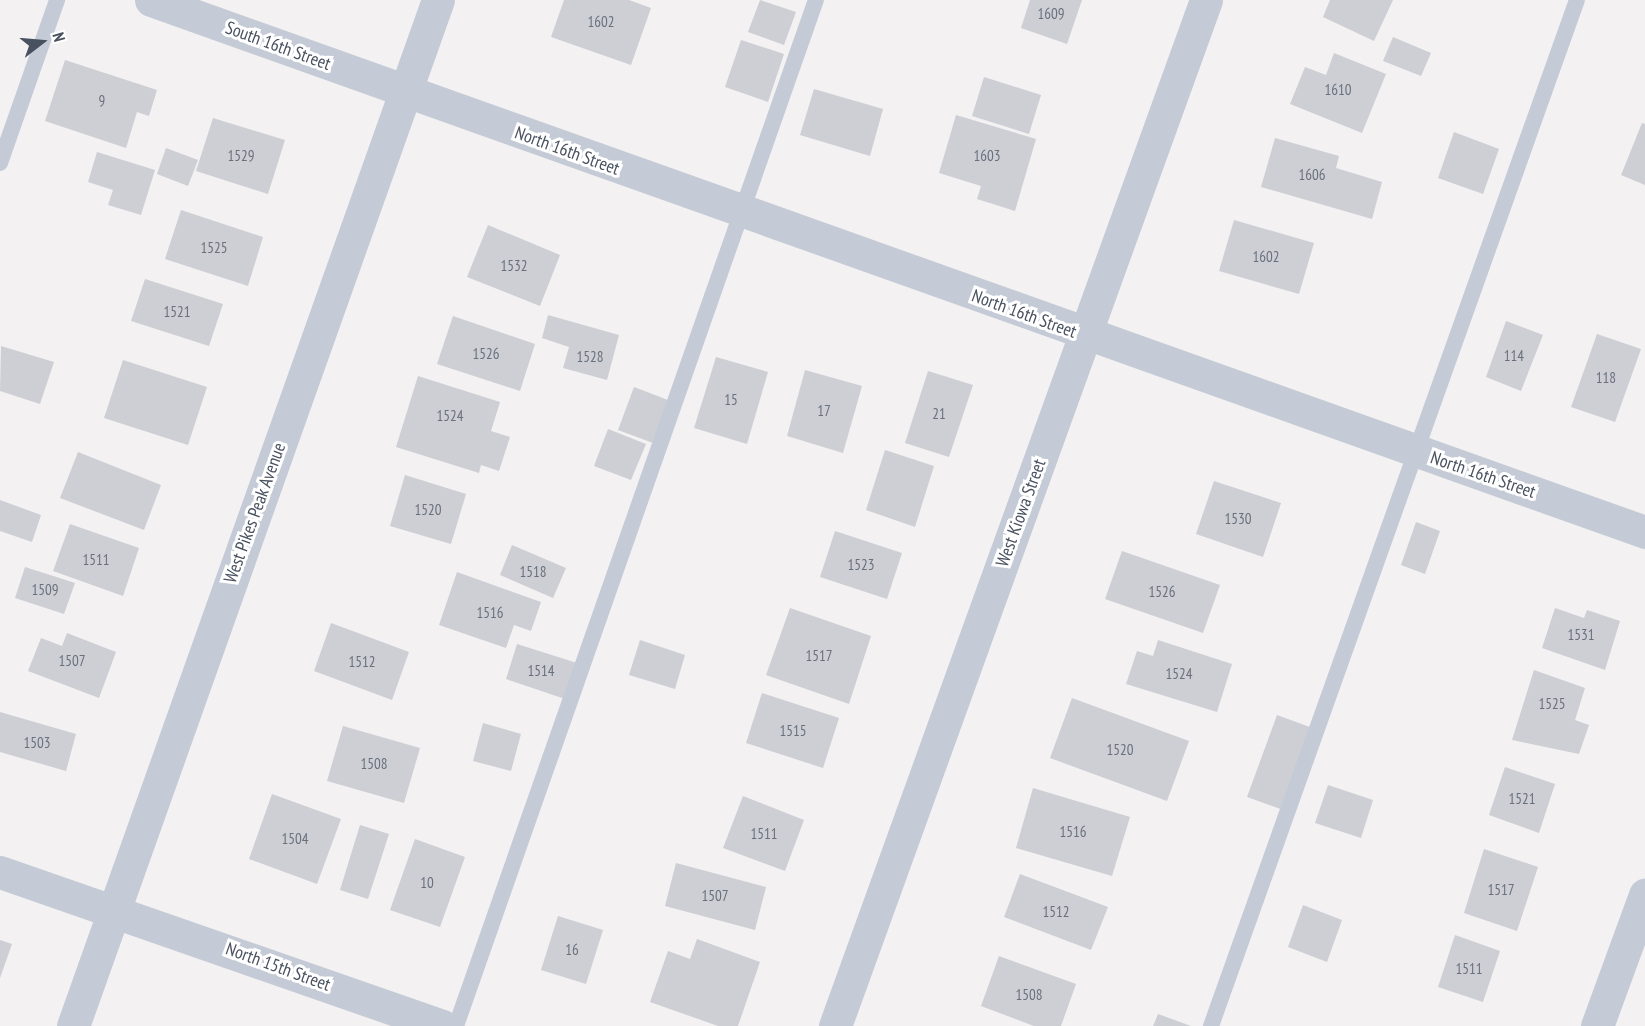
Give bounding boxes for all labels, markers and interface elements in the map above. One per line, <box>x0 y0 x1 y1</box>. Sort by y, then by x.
house number: 1609 <box>1038 5 1064 23</box>
north arrow <box>12 12 72 72</box>
house number: 1602 <box>588 13 614 31</box>
street label: South 16th Street <box>223 17 333 75</box>
text: N <box>48 30 70 44</box>
house number: 1610 <box>1325 81 1351 99</box>
house number: 9 <box>99 92 105 110</box>
street label: North 16th Street <box>512 122 622 180</box>
house number: 1529 <box>228 147 254 165</box>
house number: 1603 <box>974 147 1000 165</box>
house number: 1606 <box>1299 166 1325 184</box>
house number: 1525 <box>201 239 227 257</box>
house number: 1602 <box>1253 248 1279 266</box>
house number: 1532 <box>501 257 527 275</box>
street label: North 16th Street <box>969 285 1079 343</box>
house number: 1521 <box>164 303 190 321</box>
house number: 1526 <box>473 345 499 363</box>
house number: 114 <box>1504 347 1524 365</box>
house number: 1528 <box>577 348 603 366</box>
house number: 118 <box>1596 369 1616 387</box>
house number: 15 <box>724 391 738 409</box>
house number: 17 <box>817 402 831 420</box>
house number: 21 <box>932 405 946 423</box>
house number: 1524 <box>437 407 463 425</box>
street label: West Pikes Peak Avenue <box>219 440 291 586</box>
street label: North 16th Street <box>1428 447 1538 503</box>
street label: West Kiowa Street <box>992 456 1050 570</box>
house number: 1520 <box>415 501 441 519</box>
house number: 1530 <box>1225 510 1251 528</box>
house number: 1511 <box>83 551 109 569</box>
house number: 1523 <box>848 556 874 574</box>
house number: 1518 <box>520 563 546 581</box>
house number: 1509 <box>32 581 58 599</box>
house number: 1526 <box>1149 583 1175 601</box>
house number: 1516 <box>477 604 503 622</box>
house number: 1531 <box>1568 626 1594 644</box>
house number: 1517 <box>806 647 832 665</box>
house number: 1507 <box>59 652 85 670</box>
house number: 1512 <box>349 653 375 671</box>
house number: 1514 <box>528 662 554 680</box>
house number: 1524 <box>1166 665 1192 683</box>
house number: 1525 <box>1539 695 1565 713</box>
house number: 1515 <box>780 722 806 740</box>
house number: 1503 <box>24 734 50 752</box>
house number: 1520 <box>1107 741 1133 759</box>
house number: 1508 <box>361 755 387 773</box>
house number: 1521 <box>1509 790 1535 808</box>
house number: 1516 <box>1060 823 1086 841</box>
house number: 1511 <box>751 825 777 843</box>
house number: 1504 <box>282 830 308 848</box>
house number: 10 <box>420 874 434 892</box>
house number: 1517 <box>1488 881 1514 899</box>
house number: 1507 <box>702 887 728 905</box>
house number: 1512 <box>1043 903 1069 921</box>
street label: North 15th Street <box>223 938 333 996</box>
house number: 16 <box>565 941 579 959</box>
house number: 1511 <box>1456 960 1482 978</box>
house number: 1508 <box>1016 986 1042 1004</box>

